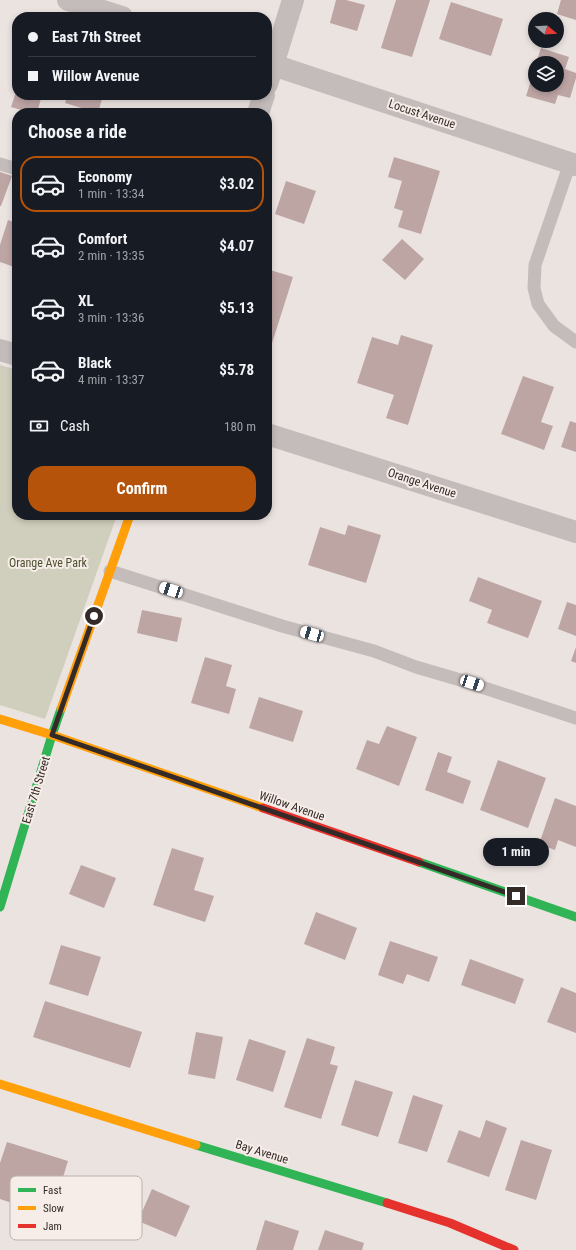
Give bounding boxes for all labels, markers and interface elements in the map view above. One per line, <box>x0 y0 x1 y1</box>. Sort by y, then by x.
north arrow <box>528 12 564 48</box>
map controls <box>528 12 564 92</box>
text: East 7th Street <box>52 28 141 46</box>
button: layers <box>528 56 564 92</box>
text: Willow Avenue <box>52 67 139 85</box>
street label: Locust Avenue <box>387 97 458 131</box>
text: Choose a ride <box>28 121 127 142</box>
icon: car <box>30 166 66 202</box>
text: Economy <box>78 168 132 186</box>
text: $3.02 <box>219 175 254 193</box>
text: 1 min · 13:34 <box>78 186 144 201</box>
icon: car <box>30 228 66 264</box>
text: Comfort <box>78 230 127 248</box>
text: $4.07 <box>219 237 254 255</box>
text: 2 min · 13:35 <box>78 248 144 263</box>
icon: car <box>30 290 66 326</box>
text: XL <box>78 292 94 310</box>
text: $5.13 <box>219 299 254 317</box>
text: 3 min · 13:36 <box>78 310 144 325</box>
icon: car <box>30 352 66 388</box>
text: Black <box>78 354 111 372</box>
text: $5.78 <box>219 361 254 379</box>
text: 4 min · 13:37 <box>78 372 144 387</box>
icon: cash <box>28 415 50 437</box>
text: Cash <box>60 417 90 435</box>
text: 180 m <box>224 419 256 434</box>
street label: Orange Avenue <box>386 465 458 501</box>
button: Confirm <box>28 466 256 512</box>
park label: Orange Ave Park <box>9 556 88 570</box>
car <box>158 581 184 599</box>
route start <box>85 607 103 625</box>
car <box>299 625 325 643</box>
car <box>459 674 485 692</box>
street label: East 7th Street <box>19 754 53 825</box>
street label: Willow Avenue <box>257 788 327 824</box>
callout: 1 min <box>483 838 549 866</box>
text: 1 min <box>502 844 530 859</box>
route end <box>507 887 525 905</box>
street label: Bay Avenue <box>234 1137 290 1167</box>
legend <box>10 1176 142 1240</box>
text: Fast <box>43 1184 62 1197</box>
text: Slow <box>43 1202 64 1215</box>
text: Jam <box>43 1220 62 1233</box>

